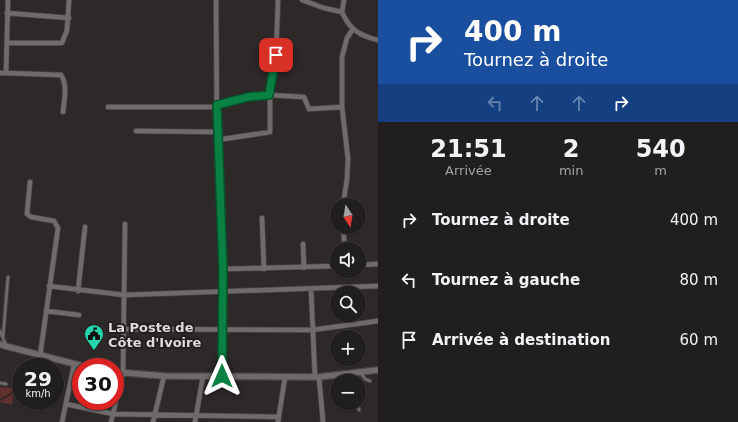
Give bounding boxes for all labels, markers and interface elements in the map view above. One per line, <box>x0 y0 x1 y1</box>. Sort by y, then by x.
text: 400 m <box>464 15 561 48</box>
icon: right <box>398 16 450 68</box>
pin <box>259 38 293 72</box>
icon: arrive <box>265 44 287 66</box>
text: Tournez à droite <box>464 49 608 70</box>
icon: left <box>484 92 506 114</box>
icon: ahead <box>526 92 548 114</box>
icon: ahead <box>568 92 590 114</box>
icon: right <box>610 92 632 114</box>
text: 21:51 <box>430 135 507 163</box>
text: 2 <box>563 135 579 163</box>
text: 540 <box>636 135 686 163</box>
text: Arrivée <box>445 163 492 178</box>
text: min <box>559 163 583 178</box>
text: m <box>654 163 667 178</box>
north arrow <box>330 198 366 234</box>
map controls <box>330 198 366 410</box>
icon: right <box>398 209 420 231</box>
text: Tournez à droite <box>432 211 570 229</box>
text: 400 m <box>670 211 718 229</box>
button: sound <box>330 242 366 278</box>
icon: left <box>398 269 420 291</box>
text: Tournez à gauche <box>432 271 580 289</box>
text: 80 m <box>680 271 718 289</box>
button: search <box>330 286 366 322</box>
place label: La Poste de Côte d'Ivoire <box>108 320 201 350</box>
public building icon: La Poste de Côte d'Ivoire <box>83 323 105 351</box>
icon: arrive <box>398 329 420 351</box>
button: + <box>330 330 366 366</box>
text: Arrivée à destination <box>432 331 610 349</box>
text: 60 m <box>680 331 718 349</box>
position arrow <box>201 355 243 397</box>
speed limit sign: 30 <box>72 358 124 410</box>
text: 29 <box>24 367 52 391</box>
button: − <box>330 374 366 410</box>
text: km/h <box>25 388 51 399</box>

